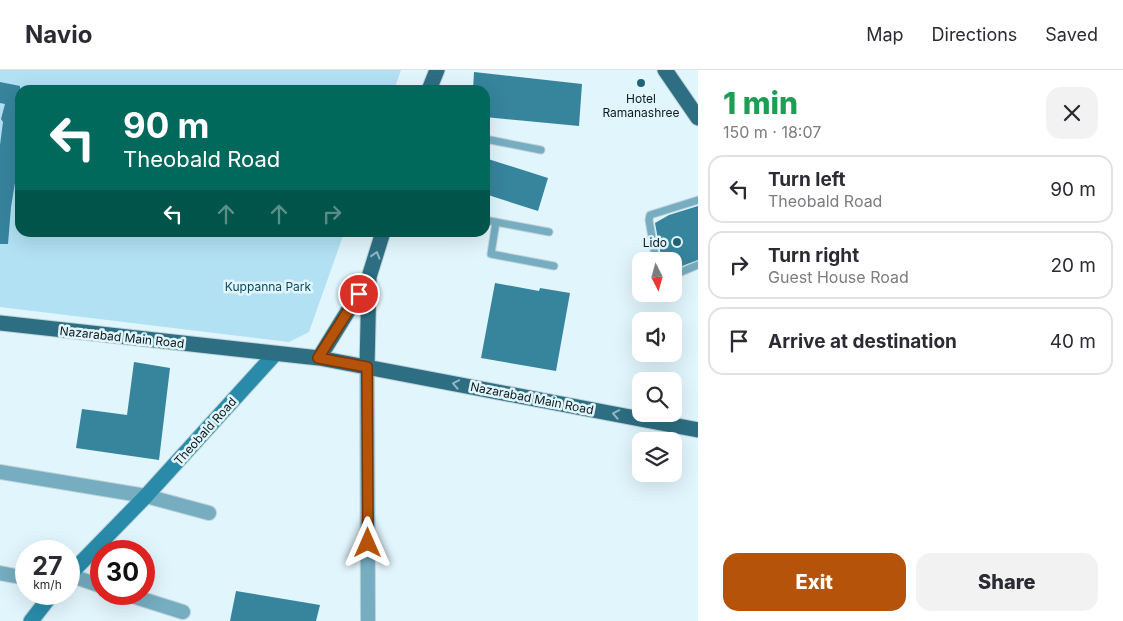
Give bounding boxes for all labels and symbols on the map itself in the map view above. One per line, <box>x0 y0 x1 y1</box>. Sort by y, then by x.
marker: Hotel Ramanashree <box>635 77 647 89</box>
place label: Hotel Ramanashree <box>602 91 680 120</box>
place label: Lido <box>643 235 667 250</box>
marker: Lido <box>671 236 683 248</box>
one-way arrow <box>370 251 380 260</box>
north arrow <box>632 252 682 302</box>
pin <box>338 273 380 315</box>
park label: Kuppanna Park <box>225 279 312 294</box>
street label: Nazarabad Main Road <box>59 323 185 351</box>
one-way arrow <box>452 379 461 389</box>
street label: Nazarabad Main Road <box>469 379 595 417</box>
street label: Theobald Road <box>171 394 239 468</box>
one-way arrow <box>611 409 620 420</box>
position arrow <box>341 516 393 568</box>
speed limit sign: 30 <box>90 540 155 605</box>

